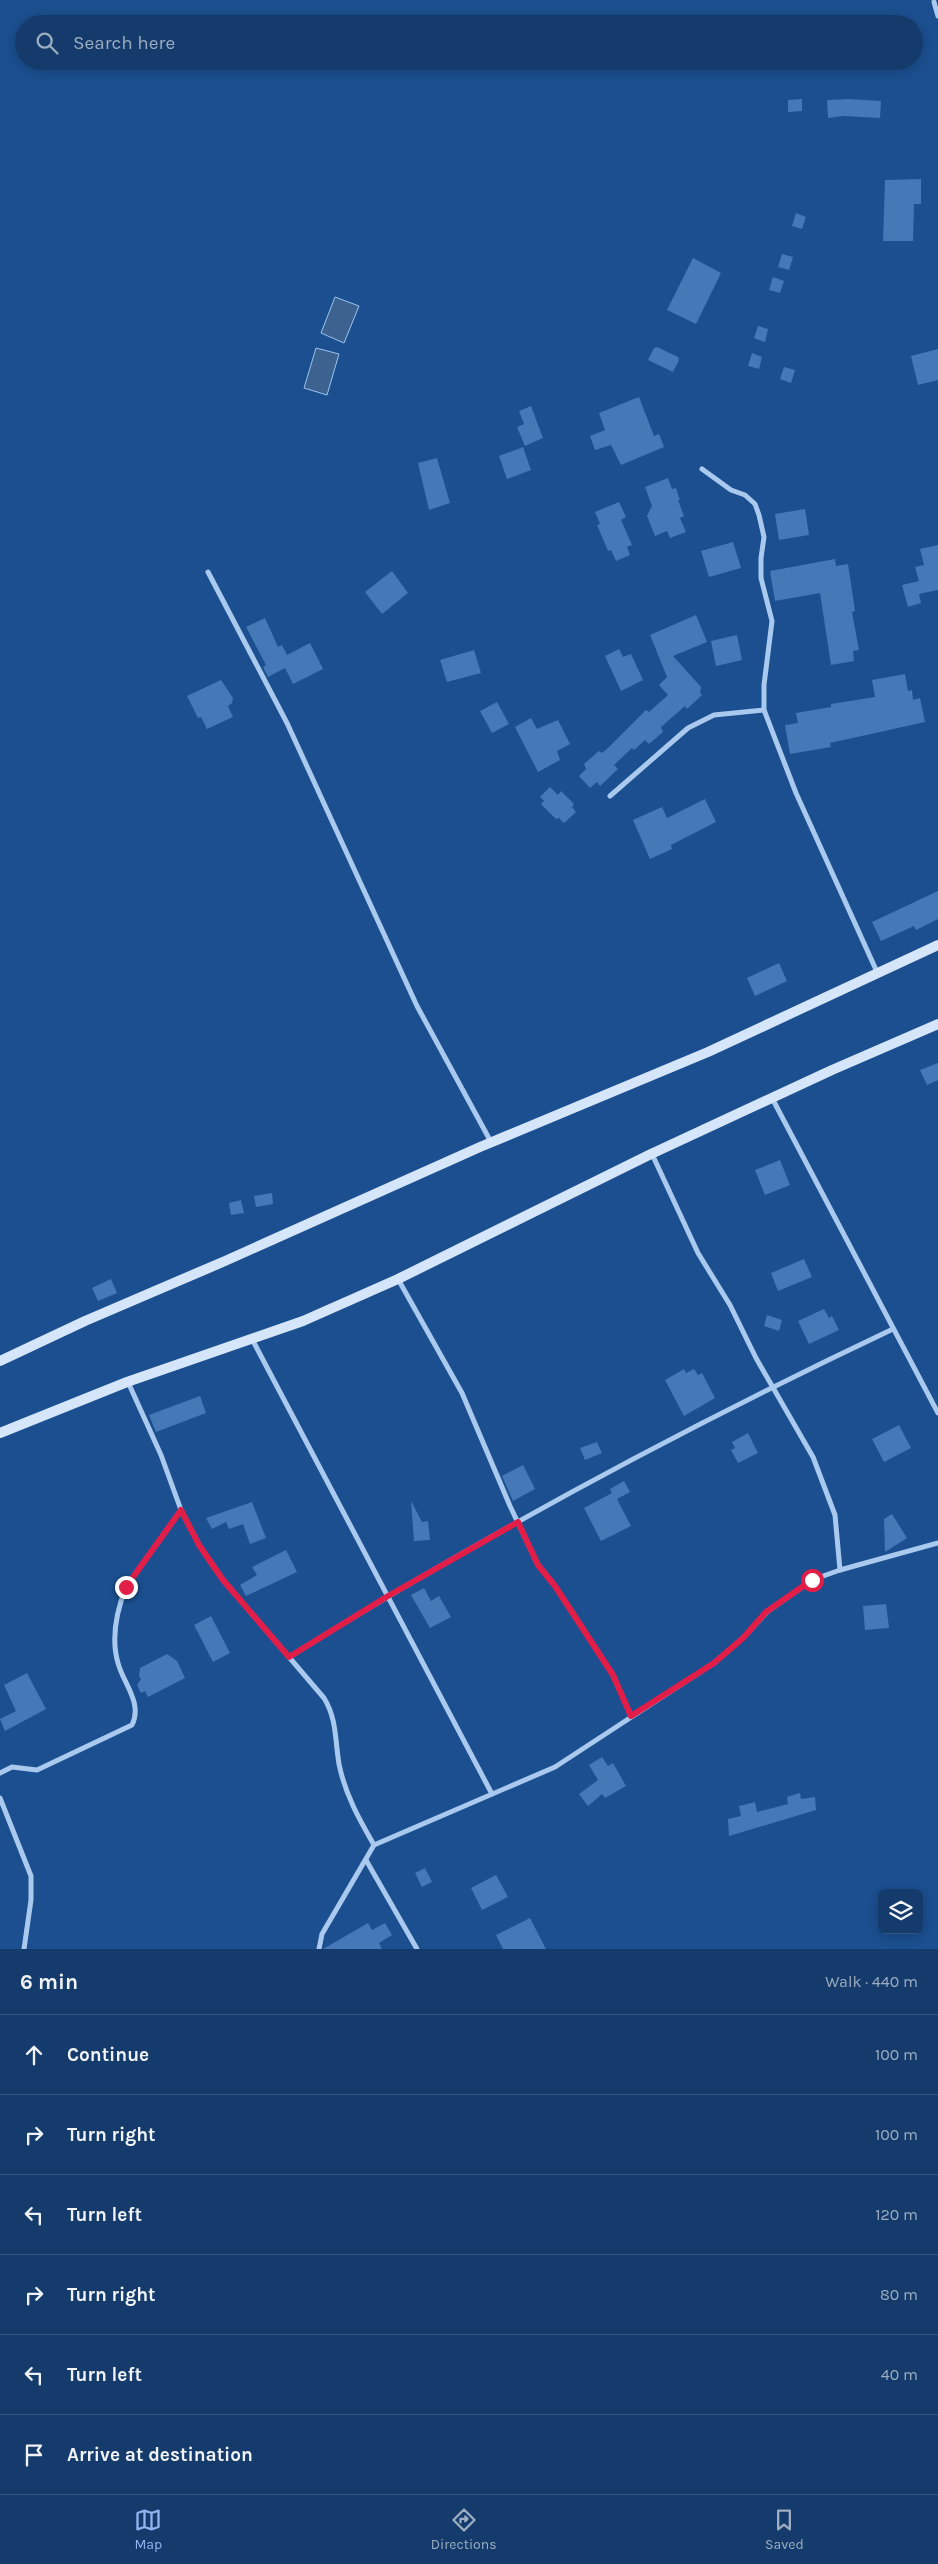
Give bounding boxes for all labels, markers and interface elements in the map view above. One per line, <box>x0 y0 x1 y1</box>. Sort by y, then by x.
search box <box>15 15 923 70</box>
icon: search <box>33 29 61 57</box>
text: Search here <box>73 32 175 54</box>
route start <box>801 1569 824 1592</box>
route end <box>115 1576 138 1599</box>
map controls <box>878 1889 923 1934</box>
button: layers <box>878 1889 923 1934</box>
text: 6 min <box>20 1970 78 1994</box>
text: Walk · 440 m <box>825 1972 918 1991</box>
icon: ahead <box>20 2041 48 2069</box>
text: Continue <box>67 2044 149 2066</box>
text: 100 m <box>875 2045 918 2064</box>
icon: right <box>20 2121 48 2149</box>
text: Turn right <box>67 2124 156 2146</box>
text: 100 m <box>875 2125 918 2144</box>
icon: left <box>20 2201 48 2229</box>
text: Turn left <box>67 2204 142 2226</box>
text: 120 m <box>875 2205 918 2224</box>
icon: right <box>20 2281 48 2309</box>
text: Turn right <box>67 2284 156 2306</box>
text: 80 m <box>880 2285 918 2304</box>
icon: left <box>20 2361 48 2389</box>
text: Turn left <box>67 2364 142 2386</box>
text: 40 m <box>881 2365 918 2384</box>
icon: arrive <box>20 2441 48 2469</box>
text: Arrive at destination <box>67 2444 253 2466</box>
tab: Map <box>134 2506 162 2553</box>
tab: Directions <box>431 2506 497 2553</box>
tab: Saved <box>765 2506 804 2553</box>

